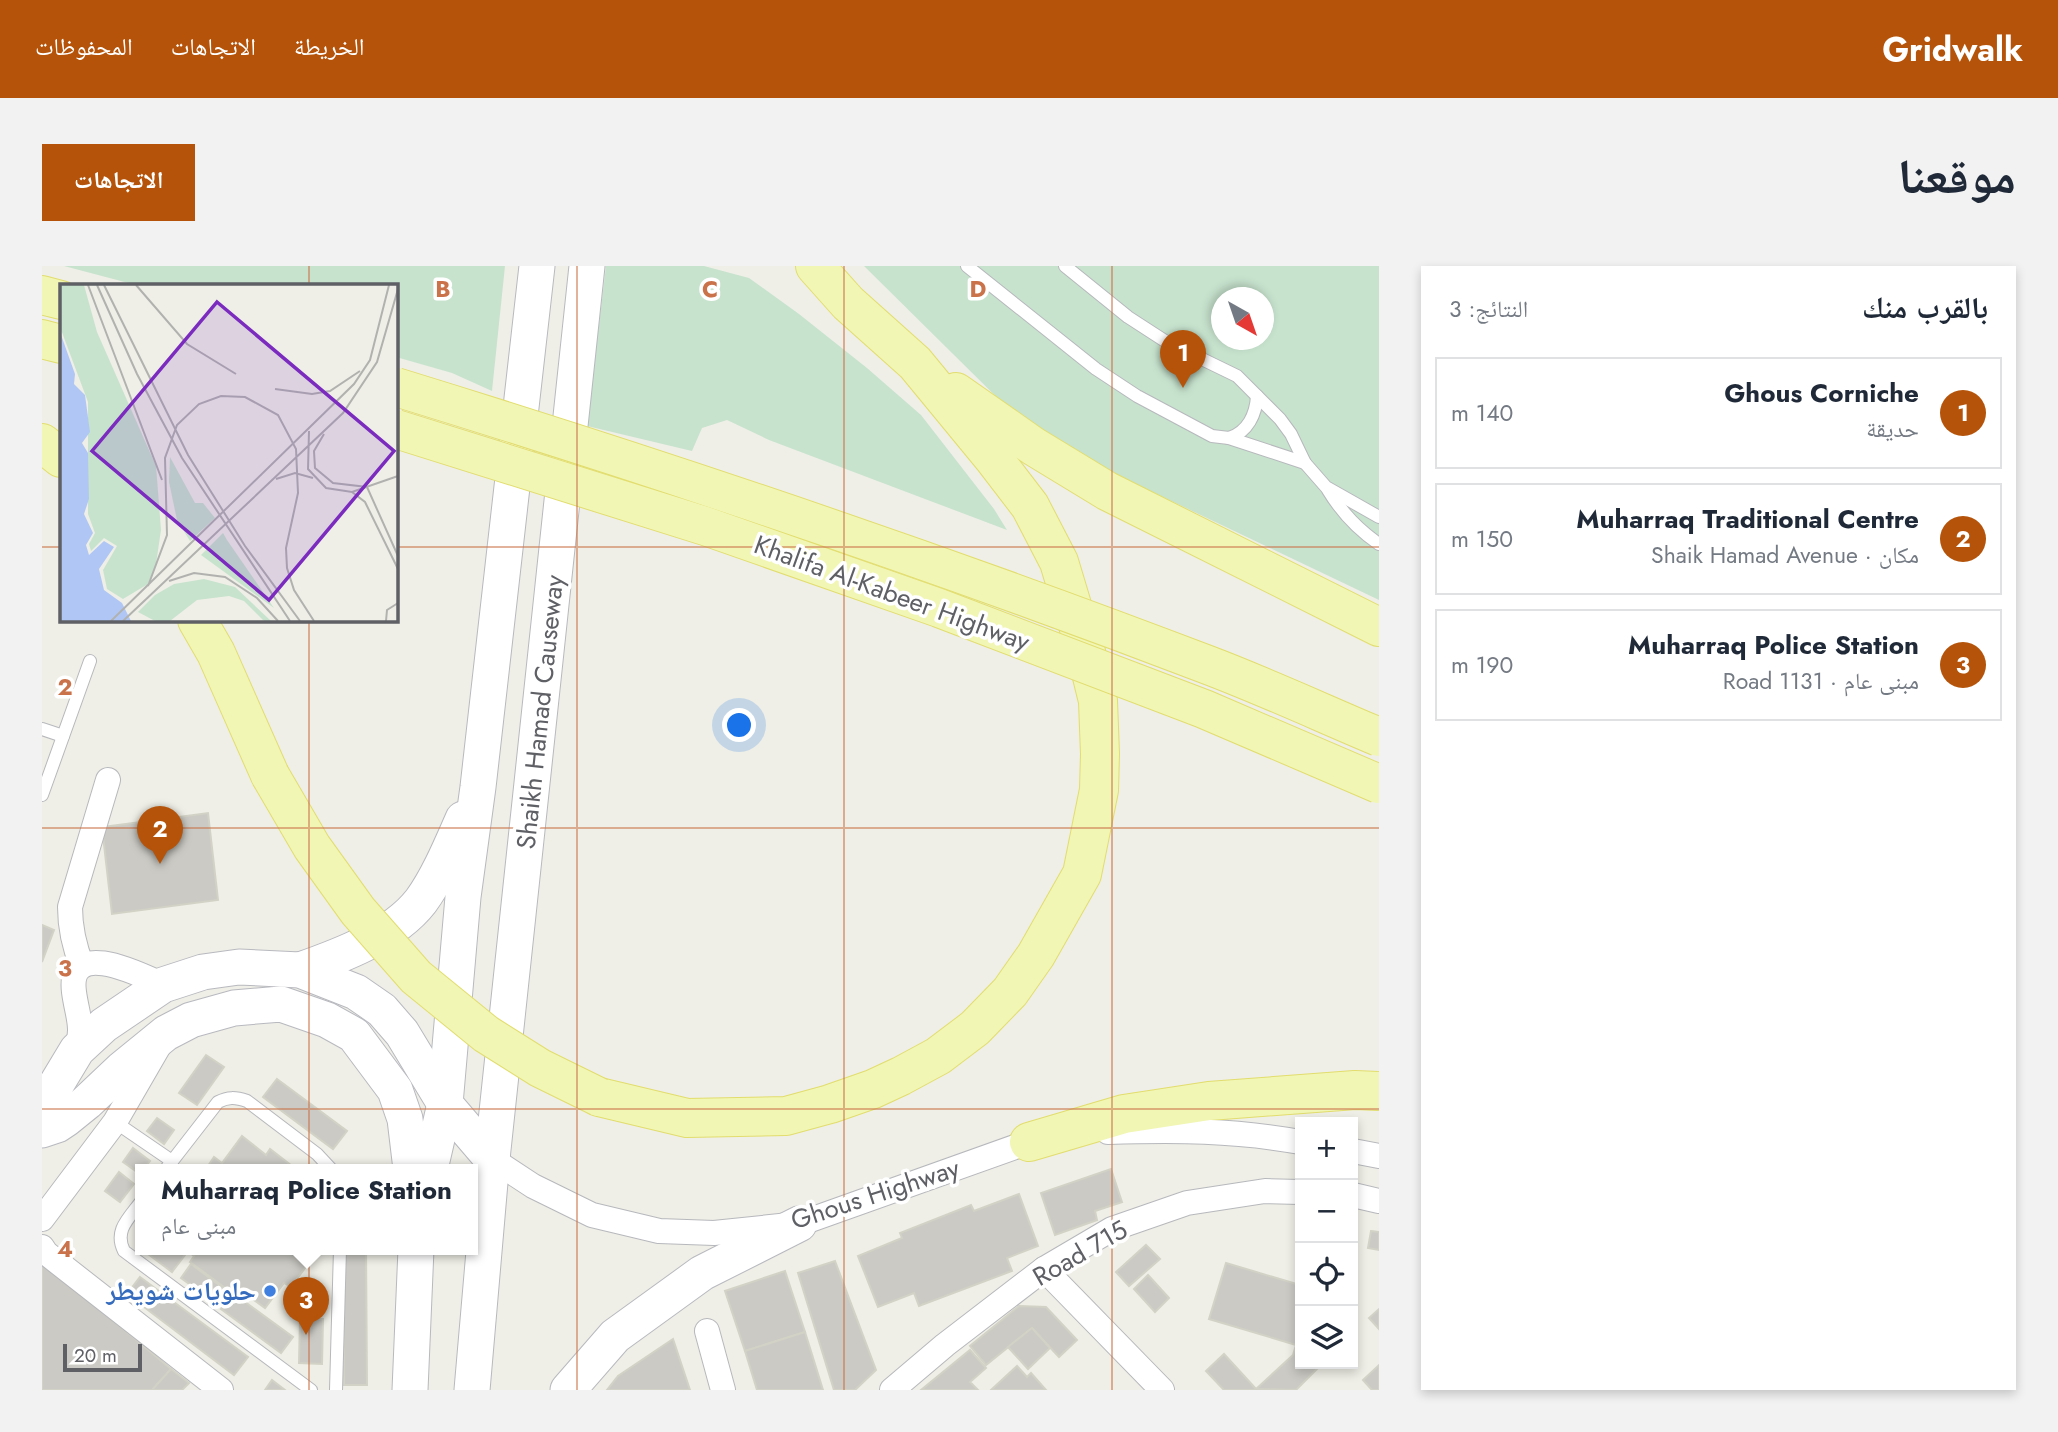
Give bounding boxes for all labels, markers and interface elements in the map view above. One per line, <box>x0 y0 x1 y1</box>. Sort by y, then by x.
text: Gridwalk <box>1882 26 2023 73</box>
text: المحفوظات <box>35 29 133 64</box>
text: الاتجاهات <box>171 29 256 64</box>
text: الخريطة <box>294 29 365 64</box>
text: موقعنا <box>1898 141 2016 211</box>
button: الاتجاهات <box>42 144 195 221</box>
text: B <box>435 272 451 306</box>
text: C <box>702 272 718 306</box>
text: D <box>970 272 987 306</box>
inset map <box>60 284 397 621</box>
text: بالقرب منك <box>1862 286 1988 329</box>
north arrow <box>1211 287 1274 350</box>
text: النتائج: 3 <box>1449 292 1528 326</box>
pin: 1 <box>1160 330 1206 388</box>
text: Ghous Corniche <box>1724 374 1919 412</box>
text: 140 m <box>1451 396 1513 430</box>
text: 1 <box>1957 396 1969 430</box>
text: حديقة <box>1866 412 1919 446</box>
text: Muharraq Traditional Centre <box>1576 500 1919 538</box>
text: 150 m <box>1451 522 1513 556</box>
text: 2 <box>1955 522 1971 556</box>
street label: Khalifa Al-Kabeer Highway <box>749 525 1036 661</box>
text: مكان · Shaik Hamad Avenue <box>1651 538 1919 572</box>
street label: Shaikh Hamad Causeway <box>507 572 573 851</box>
text: Muharraq Police Station <box>1628 626 1919 664</box>
text: 190 m <box>1451 648 1513 682</box>
text: 3 <box>1956 648 1970 682</box>
text: مبنى عام · Road 1131 <box>1723 664 1919 698</box>
text: 2 <box>57 670 73 704</box>
your location <box>722 708 756 742</box>
pin: 2 <box>137 806 183 864</box>
text: 3 <box>58 951 72 985</box>
map controls <box>1295 1117 1358 1369</box>
button: + <box>1295 1117 1358 1180</box>
street label: Ghous Highway <box>786 1149 965 1239</box>
popup <box>135 1164 478 1255</box>
text: Muharraq Police Station <box>161 1171 452 1209</box>
button: − <box>1295 1180 1358 1243</box>
text: مبنى عام <box>161 1209 236 1243</box>
street label: Road 715 <box>1026 1211 1134 1295</box>
text: 4 <box>57 1232 73 1266</box>
button: locate <box>1295 1243 1358 1306</box>
place label: حلويات شويطر <box>105 1272 256 1310</box>
pin: 3 <box>283 1277 329 1335</box>
marker: حلويات شويطر <box>262 1283 278 1299</box>
button: layers <box>1295 1306 1358 1369</box>
scale bar <box>63 1341 142 1373</box>
text: 20 m <box>74 1342 117 1369</box>

